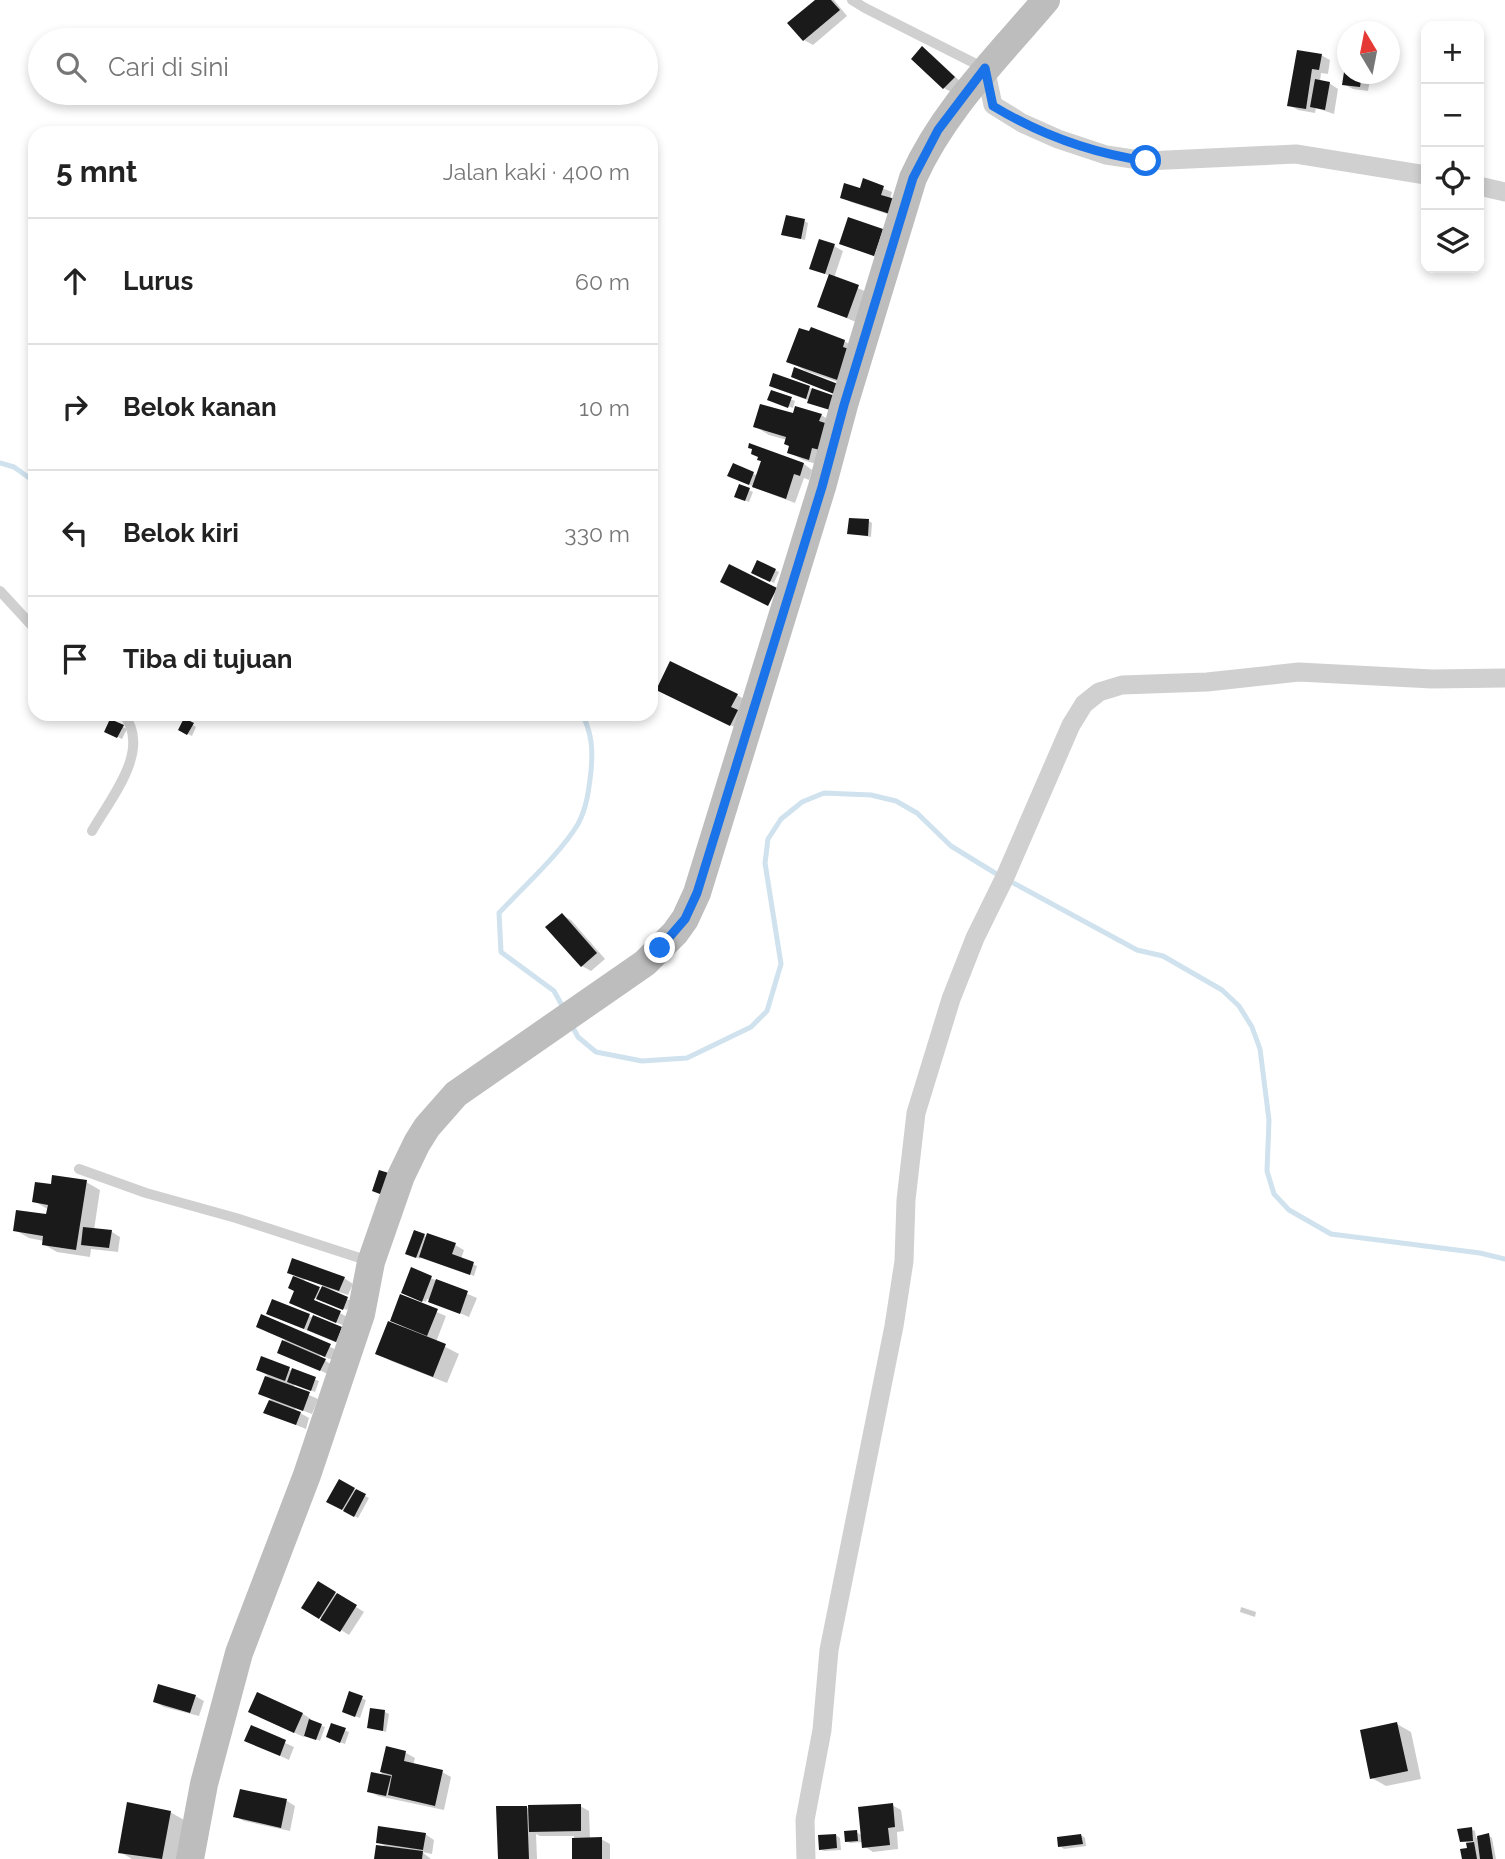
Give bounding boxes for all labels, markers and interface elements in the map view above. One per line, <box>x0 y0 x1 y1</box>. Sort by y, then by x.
north arrow <box>1337 21 1400 84</box>
map controls <box>1421 21 1484 273</box>
button: + <box>1421 21 1484 84</box>
search box <box>28 28 658 105</box>
icon: search <box>52 48 90 86</box>
text: Cari di sini <box>108 52 229 82</box>
button: − <box>1421 84 1484 147</box>
route start <box>1130 145 1161 176</box>
button: locate <box>1421 147 1484 210</box>
text: 5 mnt <box>56 154 137 189</box>
text: Jalan kaki · 400 m <box>443 158 630 185</box>
button: layers <box>1421 210 1484 273</box>
icon: ahead <box>56 262 94 300</box>
text: Lurus <box>123 266 193 296</box>
text: 60 m <box>575 268 630 295</box>
icon: right <box>56 388 94 426</box>
text: Belok kanan <box>123 392 277 422</box>
text: 10 m <box>579 394 630 421</box>
icon: left <box>56 514 94 552</box>
text: Belok kiri <box>123 518 239 548</box>
text: 330 m <box>564 520 630 547</box>
icon: arrive <box>56 640 94 678</box>
text: Tiba di tujuan <box>123 644 293 674</box>
route end <box>644 932 675 963</box>

